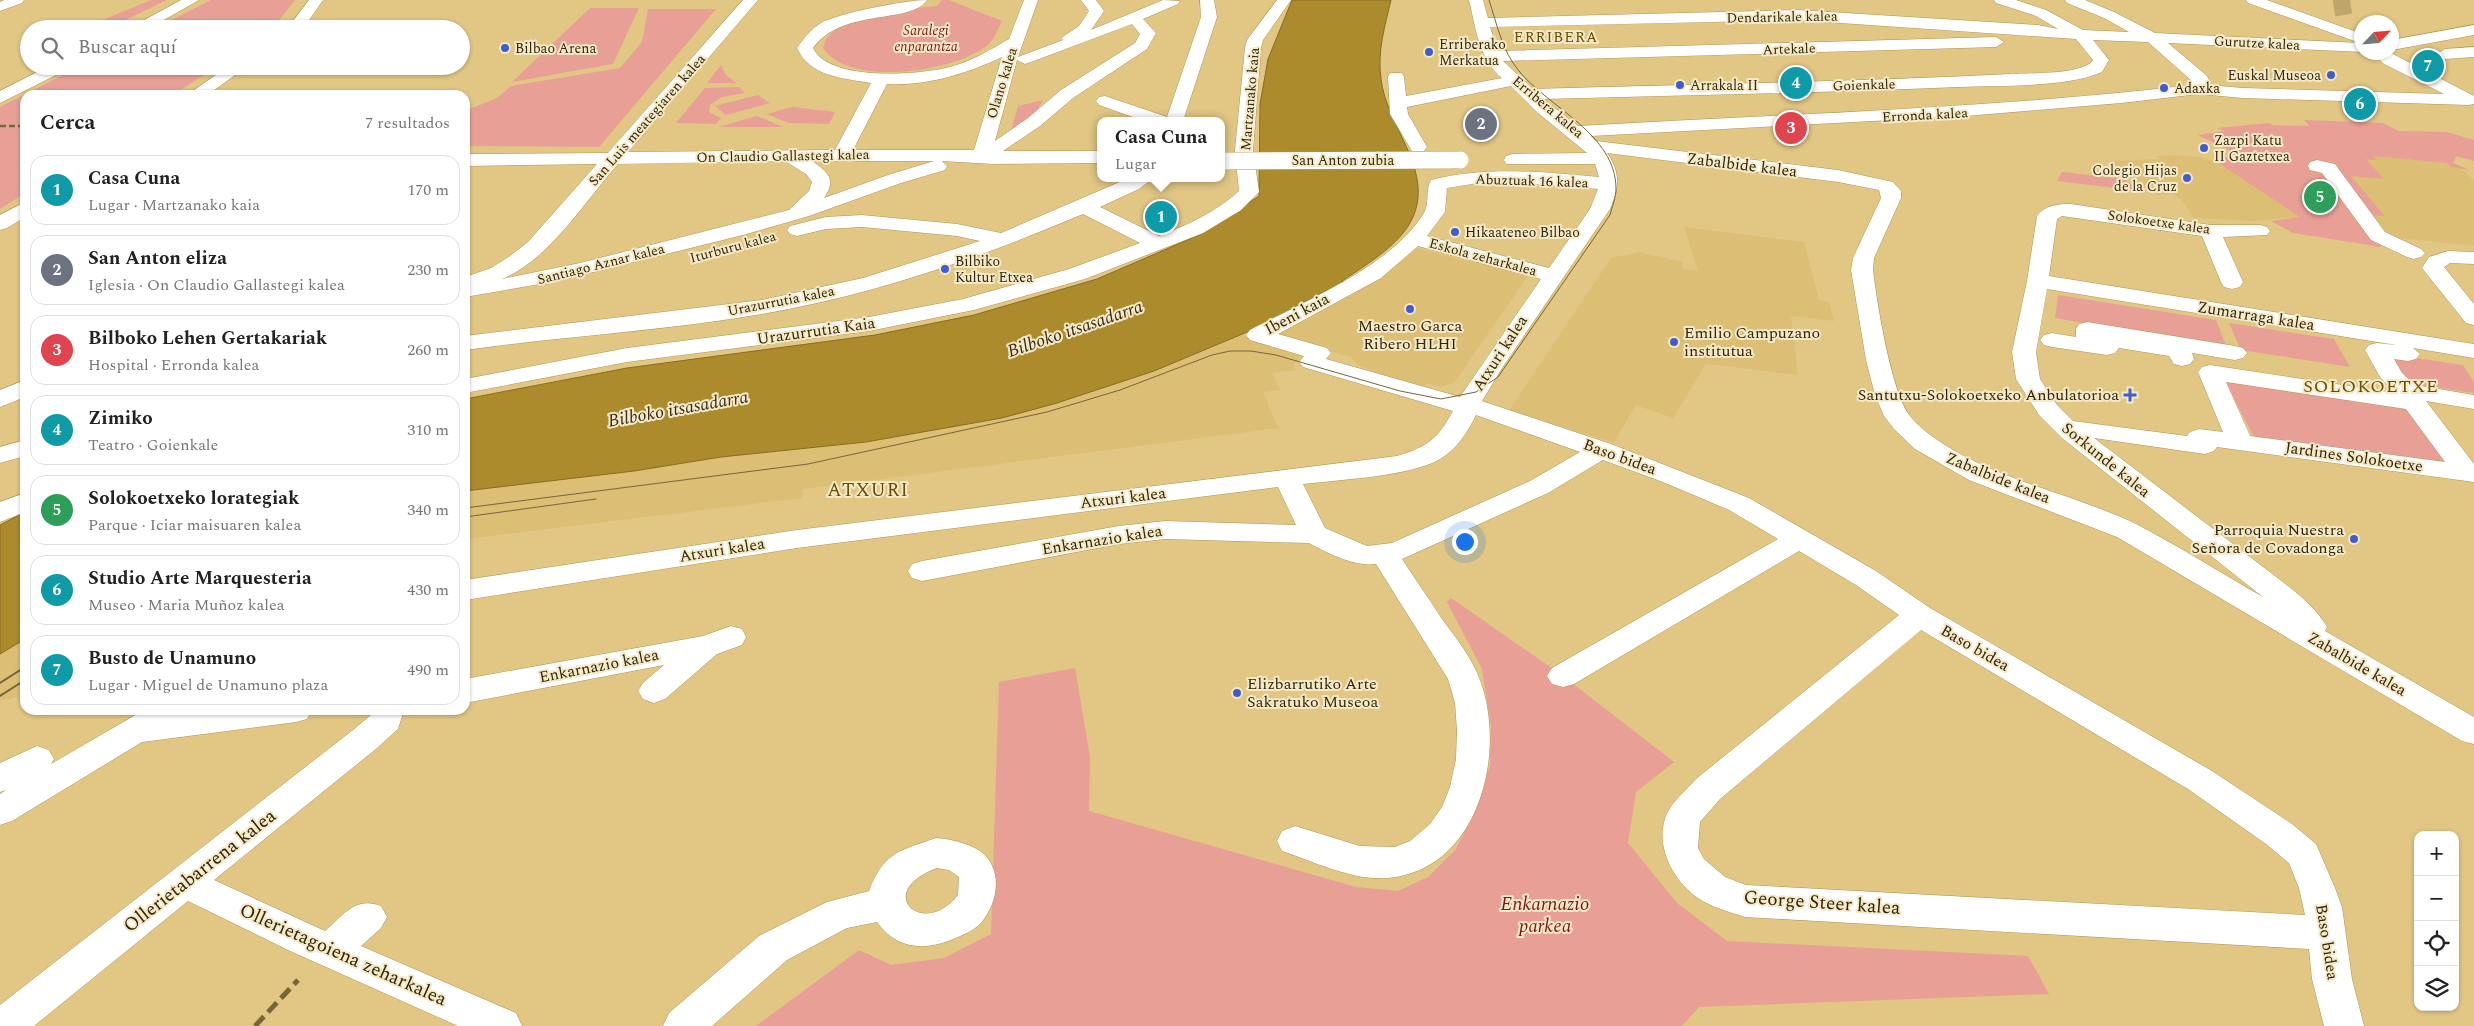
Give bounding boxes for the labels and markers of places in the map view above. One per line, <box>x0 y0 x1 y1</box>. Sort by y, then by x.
place label: Erriberako Merkatua <box>1439 34 1506 71</box>
place label: Bilbao Arena <box>515 38 596 59</box>
marker: Bilbao Arena <box>499 42 511 54</box>
marker: Erriberako Merkatua <box>1423 46 1435 58</box>
pin: 7 <box>2412 47 2444 85</box>
pin: 4 <box>1780 64 1812 102</box>
place label: Euskal Museoa <box>2227 65 2321 86</box>
marker: Euskal Museoa <box>2325 69 2337 81</box>
place label: Arrakala II <box>1690 75 1758 96</box>
place label: Adaxka <box>2174 78 2220 99</box>
marker: Arrakala II <box>1674 79 1686 91</box>
marker: Adaxka <box>2158 82 2170 94</box>
pin: 6 <box>2344 85 2376 123</box>
pin: 2 <box>1465 105 1497 143</box>
pin: 3 <box>1775 109 1807 147</box>
place label: Zazpi Katu II Gaztetxea <box>2214 130 2290 167</box>
marker: Zazpi Katu II Gaztetxea <box>2198 142 2210 154</box>
place label: Colegio Hijas de la Cruz <box>2092 160 2177 197</box>
marker: Colegio Hijas de la Cruz <box>2181 172 2193 184</box>
pin: 5 <box>2304 178 2336 216</box>
pin: 1 <box>1145 198 1177 236</box>
place label: Hikaateneo Bilbao <box>1465 222 1580 243</box>
marker: Hikaateneo Bilbao <box>1449 226 1461 238</box>
place label: Bilbiko Kultur Etxea <box>955 251 1033 288</box>
marker: Bilbiko Kultur Etxea <box>939 263 951 275</box>
marker: Maestro Garca Ribero HLHI <box>1404 303 1416 315</box>
place label: Maestro Garca Ribero HLHI <box>1358 314 1462 356</box>
place label: Emilio Campuzano institutua <box>1684 321 1820 363</box>
marker: Emilio Campuzano institutua <box>1668 336 1680 348</box>
place label: Santutxu-Solokoetxeko Anbulatorioa <box>1858 383 2119 407</box>
marker: Santutxu-Solokoetxeko Anbulatorioa <box>2123 388 2137 402</box>
place label: Parroquia Nuestra Señora de Covadonga <box>2191 518 2344 560</box>
marker: Parroquia Nuestra Señora de Covadonga <box>2348 533 2360 545</box>
place label: Elizbarrutiko Arte Sakratuko Museoa <box>1247 672 1378 714</box>
marker: Elizbarrutiko Arte Sakratuko Museoa <box>1231 687 1243 699</box>

